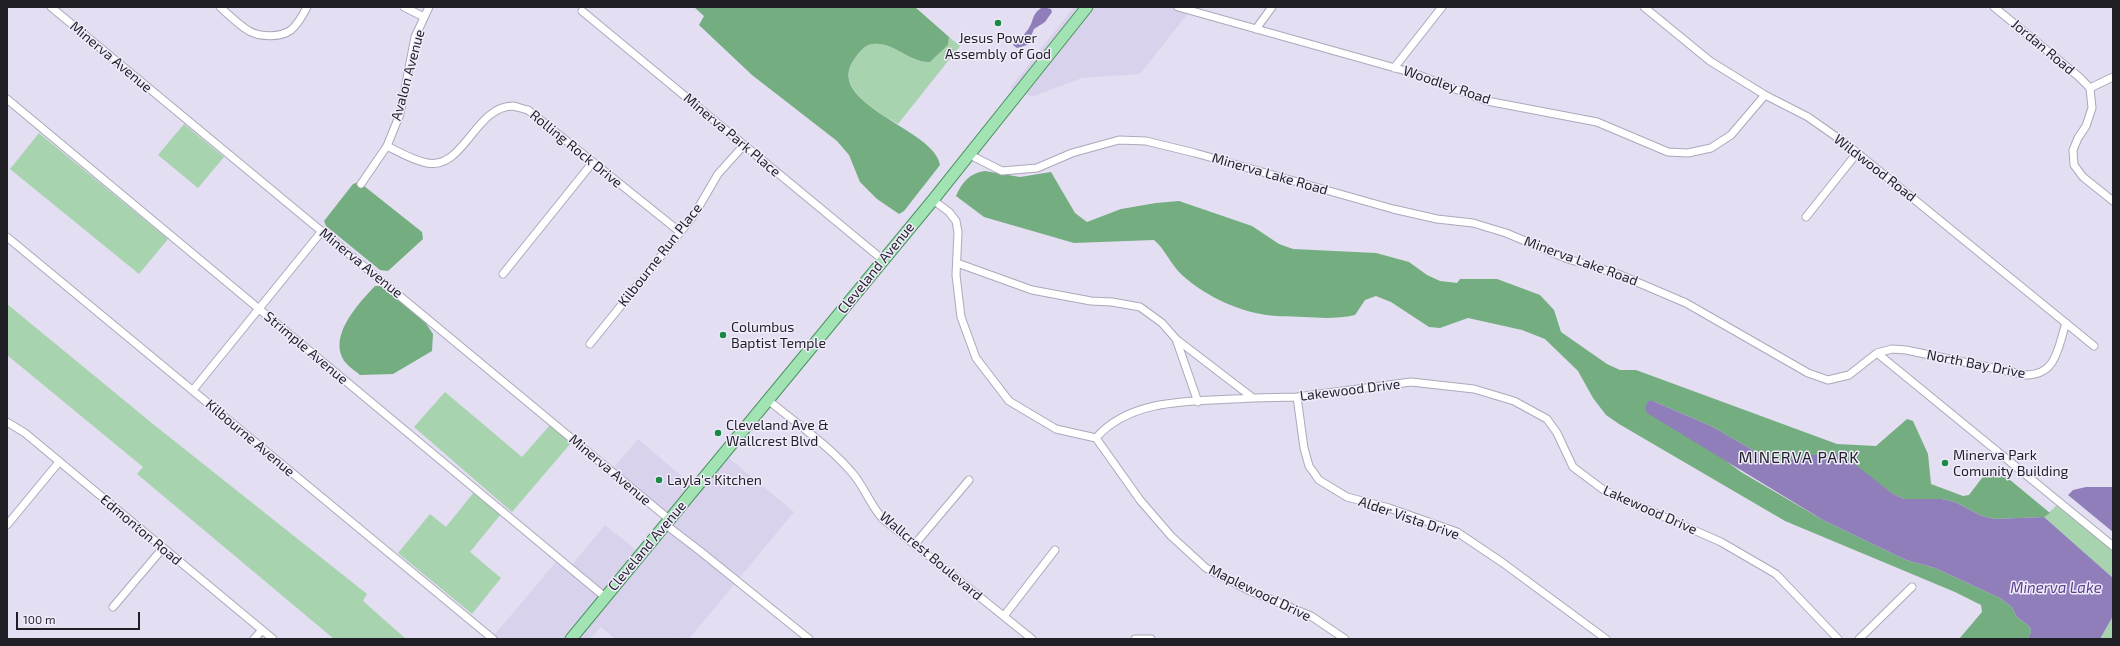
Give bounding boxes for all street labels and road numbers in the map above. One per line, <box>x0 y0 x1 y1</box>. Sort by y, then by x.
street label: Jordan Road <box>2008 16 2078 78</box>
street label: Minerva Avenue <box>66 18 156 96</box>
street label: Avalon Avenue <box>388 28 428 122</box>
street label: Woodley Road <box>1401 62 1493 108</box>
street label: Minerva Park Place <box>680 90 784 180</box>
street label: Rolling Rock Drive <box>526 107 626 191</box>
street label: Wildwood Road <box>1831 131 1919 205</box>
street label: Minerva Lake Road <box>1210 149 1330 199</box>
street label: Kilbourne Run Place <box>614 200 706 310</box>
street label: Cleveland Avenue <box>834 219 918 317</box>
street label: Minerva Avenue <box>316 224 406 302</box>
street label: Minerva Lake Road <box>1522 233 1640 289</box>
street label: Strimple Avenue <box>261 308 351 388</box>
street label: North Bay Drive <box>1925 346 2027 382</box>
street label: Lakewood Drive <box>1299 376 1401 404</box>
street label: Kilbourne Avenue <box>202 396 298 480</box>
street label: Minerva Avenue <box>565 431 655 509</box>
street label: Lakewood Drive <box>1600 482 1700 538</box>
street label: Edmonton Road <box>97 491 185 569</box>
street label: Alder Vista Drive <box>1356 493 1462 543</box>
street label: Cleveland Avenue <box>604 498 690 594</box>
street label: Wallcrest Boulevard <box>876 508 986 604</box>
street label: Maplewood Drive <box>1206 561 1314 625</box>

